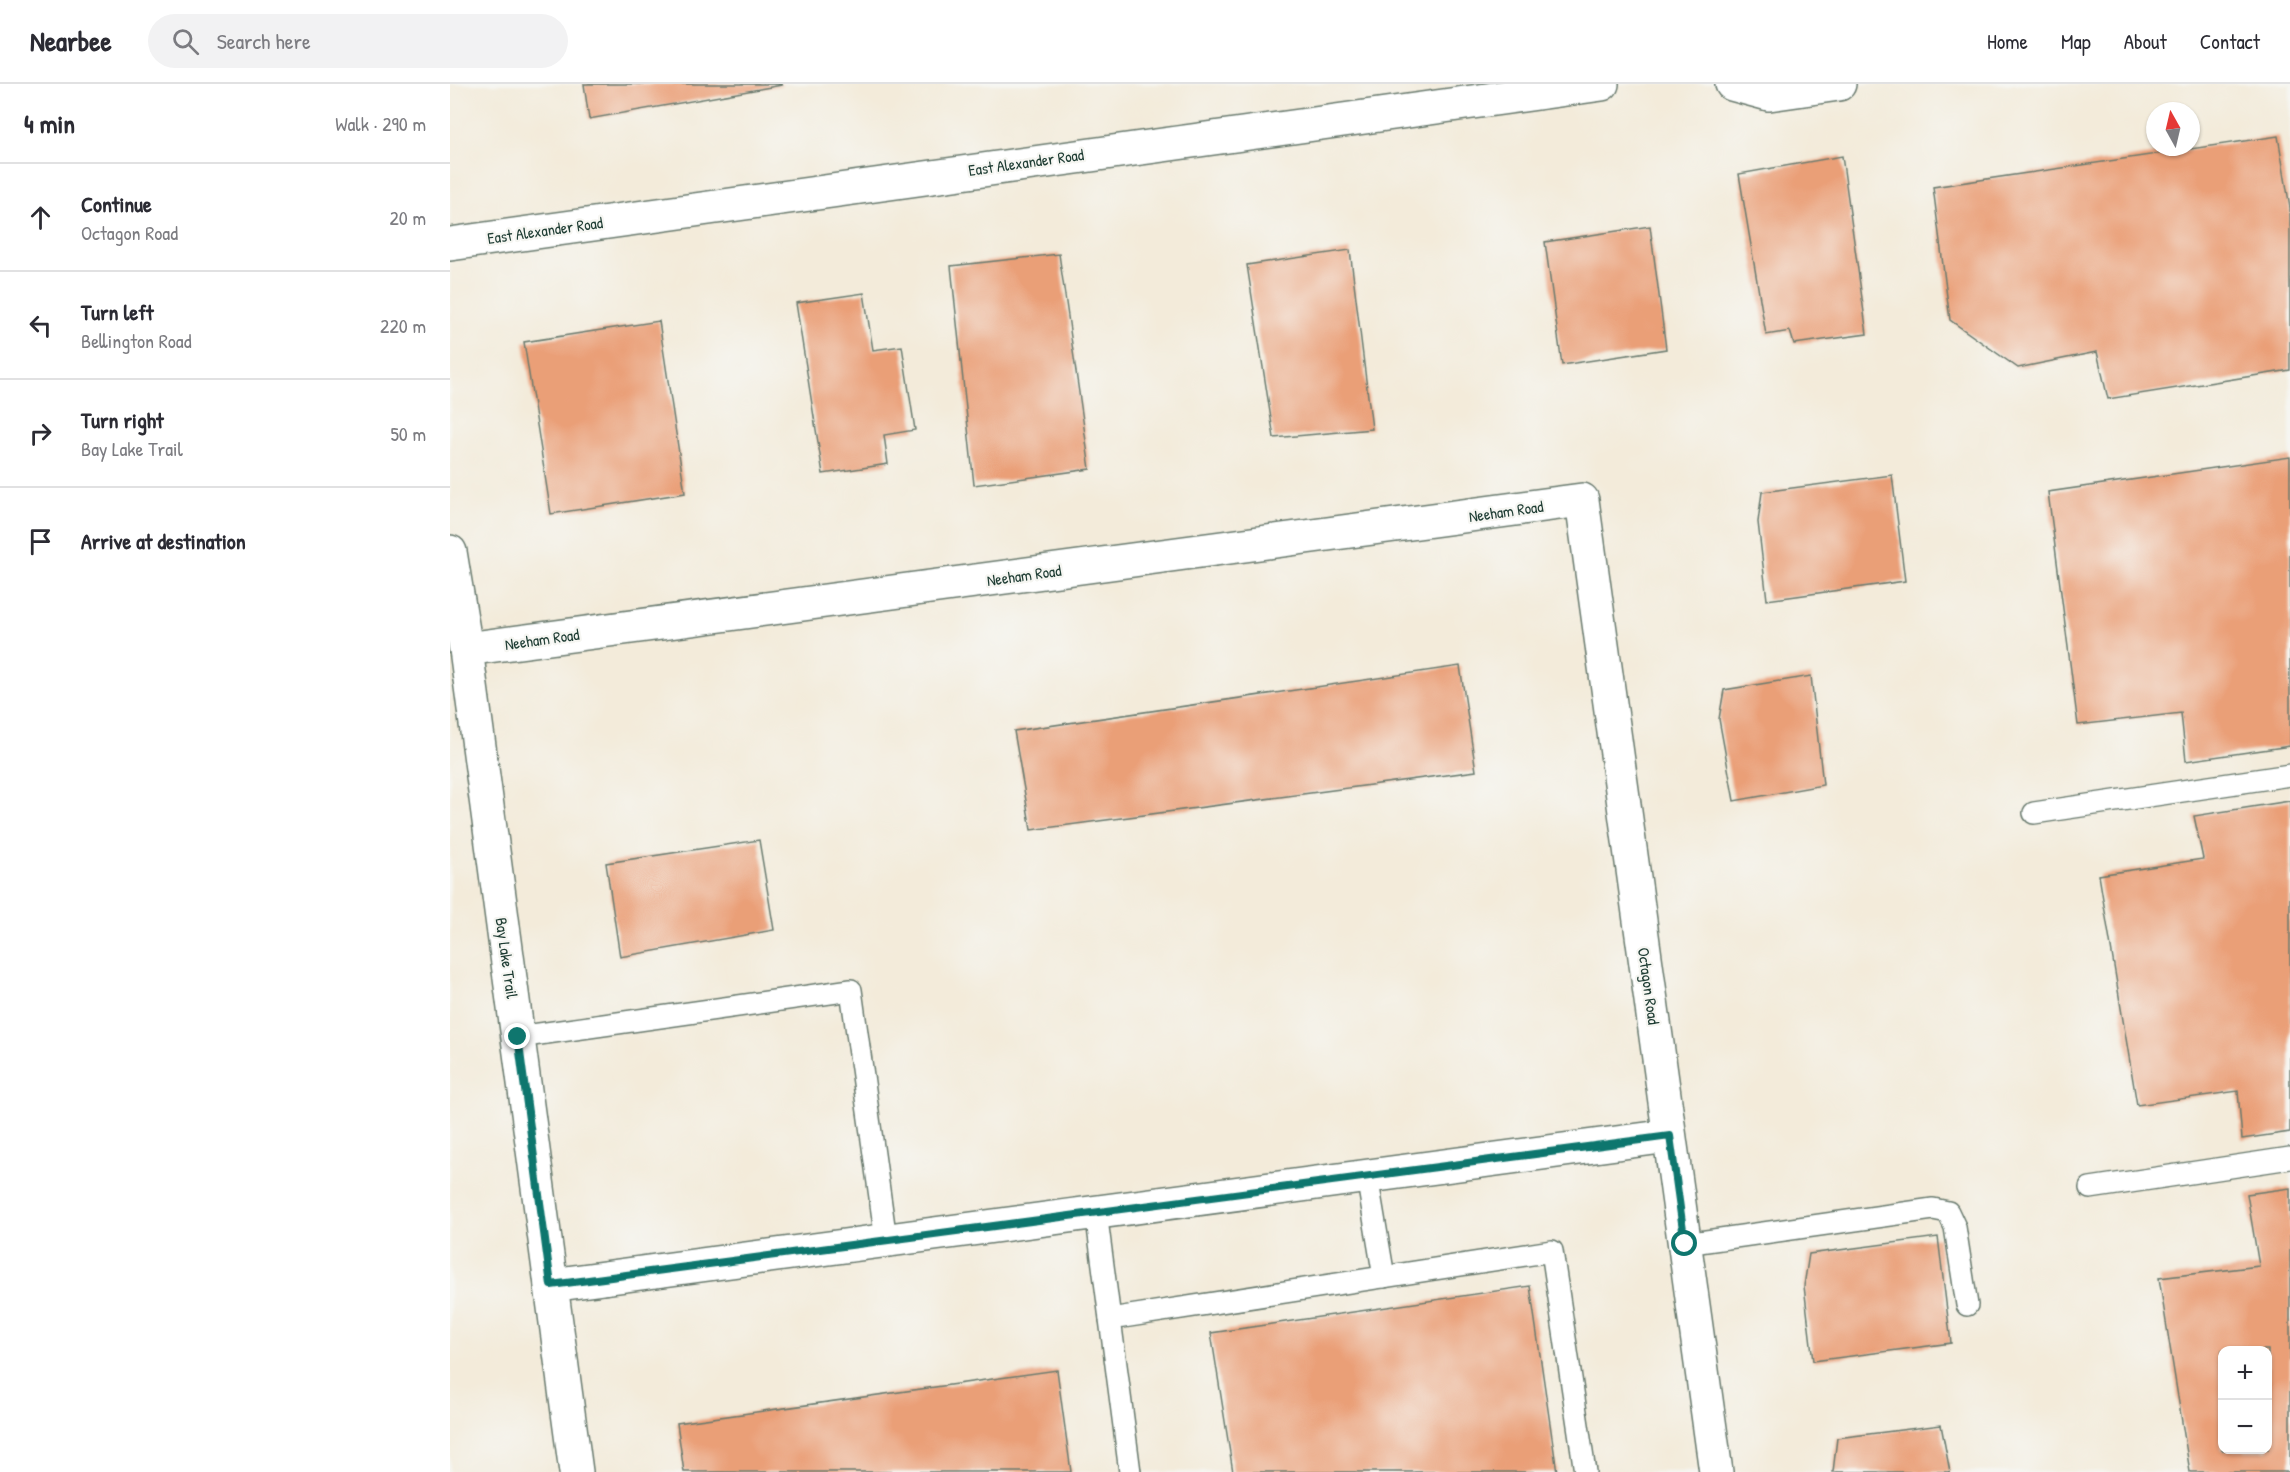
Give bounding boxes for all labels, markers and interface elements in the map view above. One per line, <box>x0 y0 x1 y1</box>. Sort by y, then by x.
search box <box>148 14 568 68</box>
text: Nearbee <box>30 22 112 60</box>
icon: search <box>169 25 202 58</box>
text: Search here <box>217 26 311 56</box>
text: Home <box>1987 27 2028 56</box>
text: Map <box>2061 27 2091 56</box>
text: About <box>2124 27 2167 56</box>
text: Contact <box>2200 27 2260 56</box>
north arrow <box>2146 102 2200 156</box>
text: 4 min <box>24 106 75 141</box>
text: Walk · 290 m <box>335 110 426 137</box>
street label: East Alexander Road <box>967 143 1085 181</box>
text: Continue <box>81 189 152 219</box>
icon: ahead <box>24 201 57 234</box>
text: 20 m <box>389 204 426 231</box>
street label: East Alexander Road <box>486 211 604 249</box>
text: Octagon Road <box>81 219 178 246</box>
text: Turn left <box>81 297 154 327</box>
icon: left <box>24 309 57 342</box>
text: 220 m <box>380 312 426 339</box>
text: Bellington Road <box>81 327 192 354</box>
text: Turn right <box>81 405 164 435</box>
icon: right <box>24 417 57 450</box>
text: 50 m <box>390 420 426 447</box>
text: Bay Lake Trail <box>81 435 183 462</box>
street label: Neeham Road <box>1467 495 1545 527</box>
icon: arrive <box>24 525 57 558</box>
text: Arrive at destination <box>81 526 246 556</box>
street label: Neeham Road <box>985 559 1063 591</box>
street label: Neeham Road <box>503 623 581 655</box>
street label: Bay Lake Trail <box>490 916 524 1001</box>
street label: Octagon Road <box>1633 946 1665 1026</box>
route end <box>504 1023 530 1049</box>
route start <box>1671 1230 1697 1256</box>
map controls <box>2218 1346 2272 1454</box>
button: + <box>2218 1346 2272 1400</box>
button: − <box>2218 1400 2272 1454</box>

